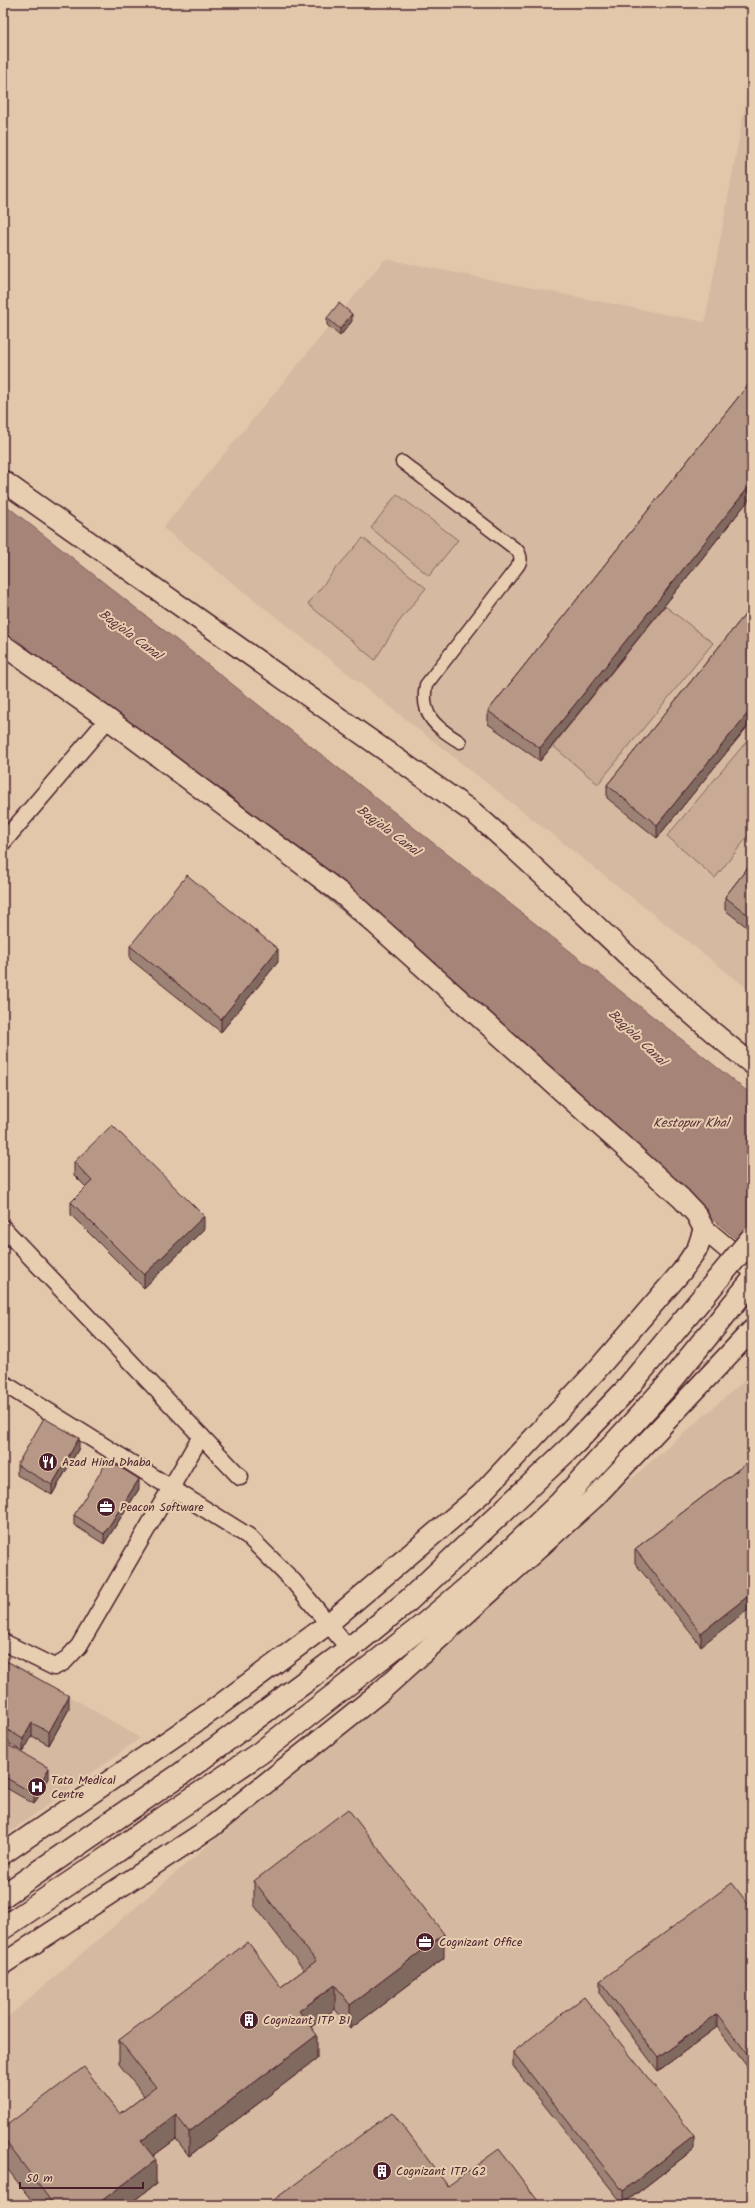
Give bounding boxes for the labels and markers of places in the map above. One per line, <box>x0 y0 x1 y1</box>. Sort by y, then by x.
restaurant icon: Azad Hind Dhaba <box>37 1451 59 1473</box>
place label: Azad Hind Dhaba <box>62 1453 151 1472</box>
office icon: Peacon Software <box>95 1496 117 1518</box>
place label: Peacon Software <box>120 1498 204 1517</box>
place label: Tata Medical Centre <box>51 1771 116 1804</box>
hospital icon: Tata Medical Centre <box>26 1776 48 1798</box>
office icon: Cognizant Office <box>414 1931 436 1953</box>
place label: Cognizant Office <box>439 1933 523 1952</box>
building icon: Cognizant ITP B1 <box>238 2009 260 2031</box>
place label: Cognizant ITP B1 <box>263 2011 350 2030</box>
building icon: Cognizant ITP G2 <box>371 2160 393 2182</box>
place label: Cognizant ITP G2 <box>396 2162 486 2181</box>

